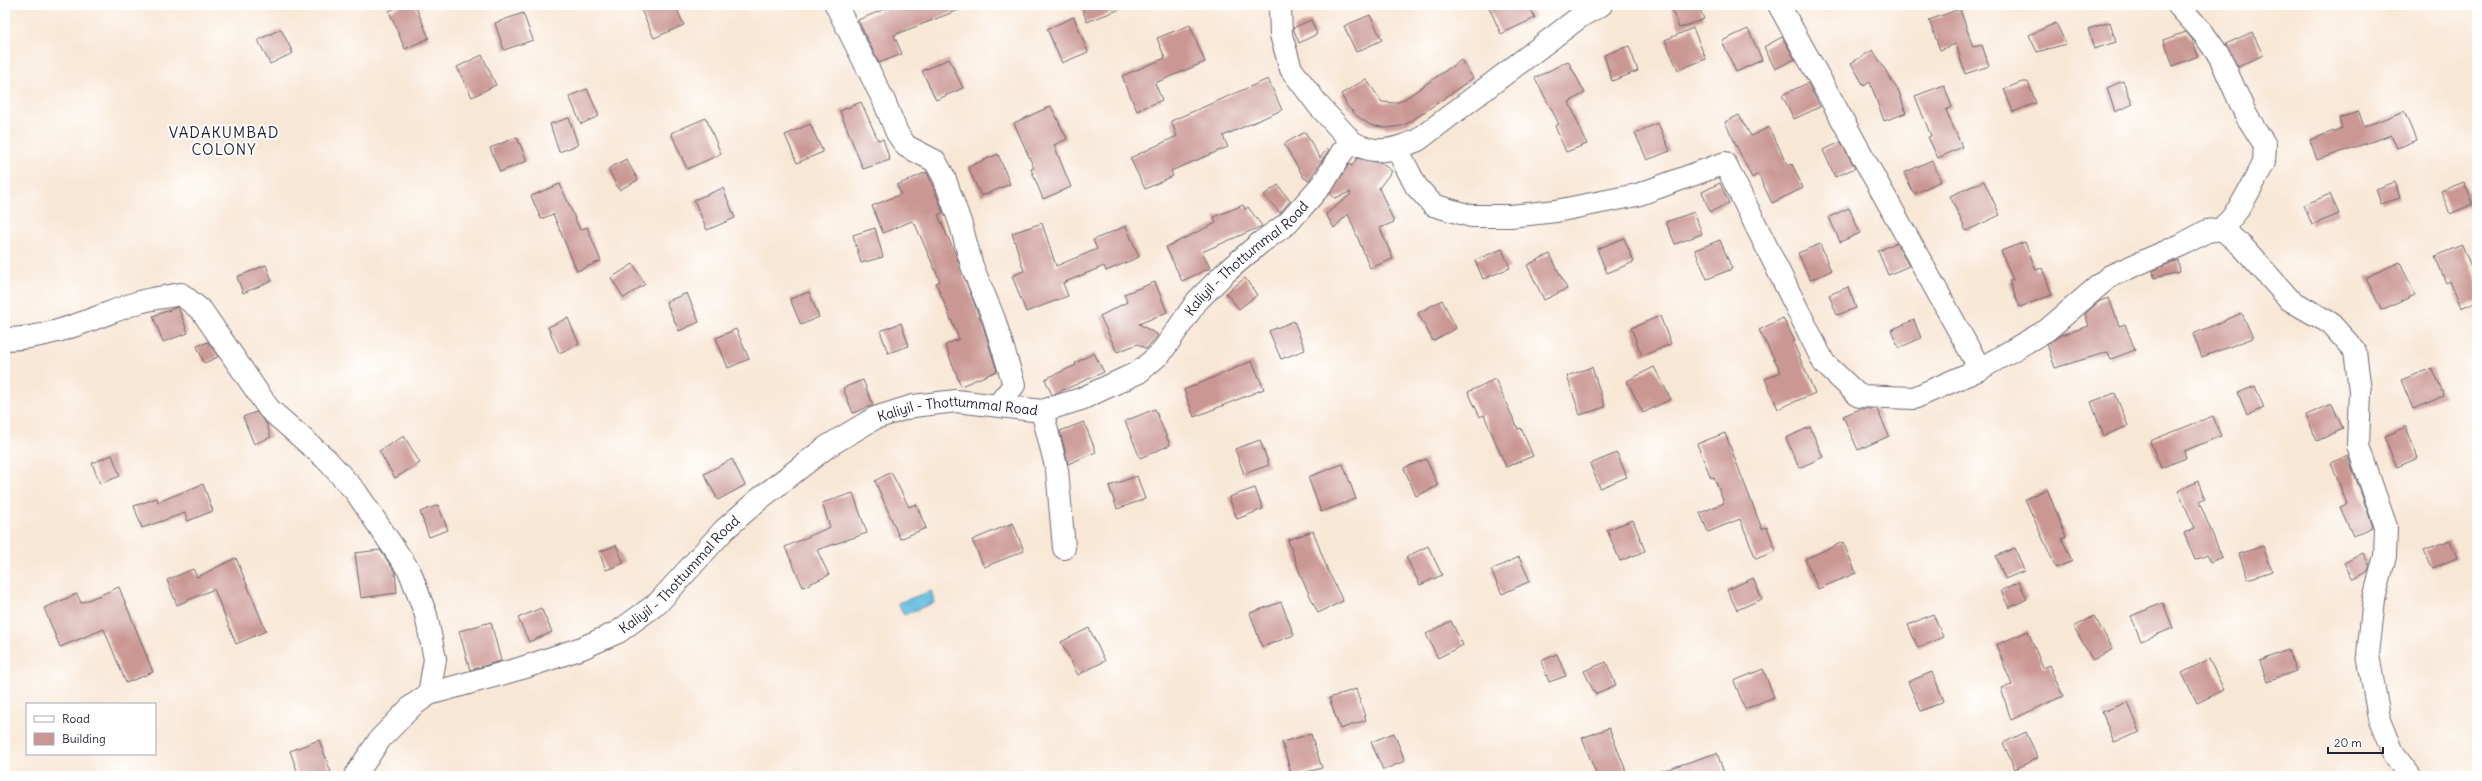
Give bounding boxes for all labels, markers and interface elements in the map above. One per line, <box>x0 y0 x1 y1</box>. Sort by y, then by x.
district label: VADAKUMBAD COLONY <box>169 123 279 159</box>
street label: Kaliyil - Thottummal Road <box>1181 197 1312 319</box>
street label: Kaliyil - Thottummal Road <box>875 392 1039 426</box>
street label: Kaliyil - Thottummal Road <box>615 511 743 637</box>
legend <box>26 703 156 755</box>
text: Road <box>62 711 90 726</box>
scale bar <box>2328 729 2383 755</box>
text: Building <box>62 731 106 746</box>
text: 20 m <box>2334 735 2362 750</box>

